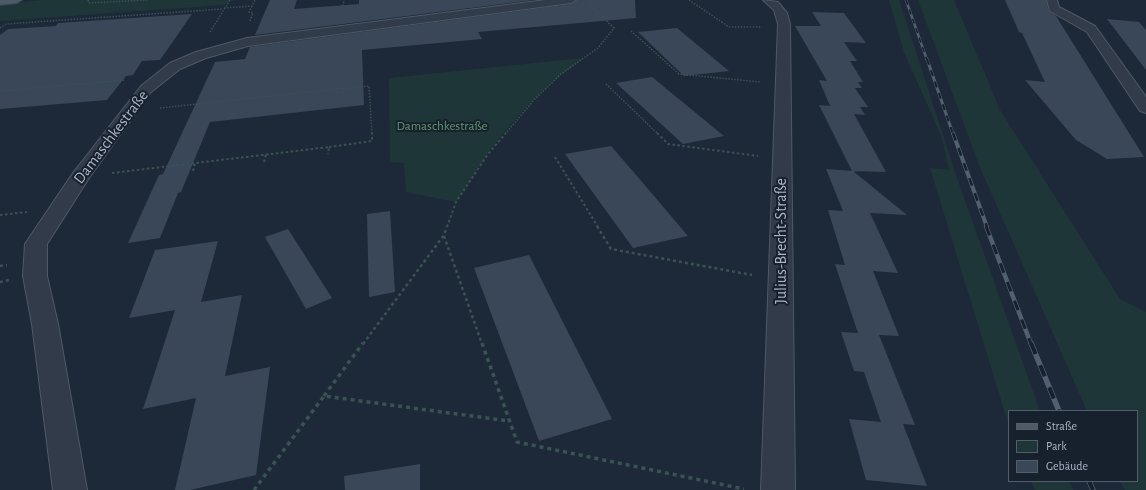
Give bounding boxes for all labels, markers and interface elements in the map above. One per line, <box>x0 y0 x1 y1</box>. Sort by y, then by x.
street label: Damaschkestraße <box>70 86 152 188</box>
park label: Damaschkestraße <box>396 118 488 134</box>
street label: Julius-Brecht-Straße <box>771 178 791 304</box>
legend <box>1008 410 1138 482</box>
text: Straße <box>1046 420 1077 432</box>
text: Park <box>1046 440 1067 452</box>
text: Gebäude <box>1046 460 1088 472</box>

